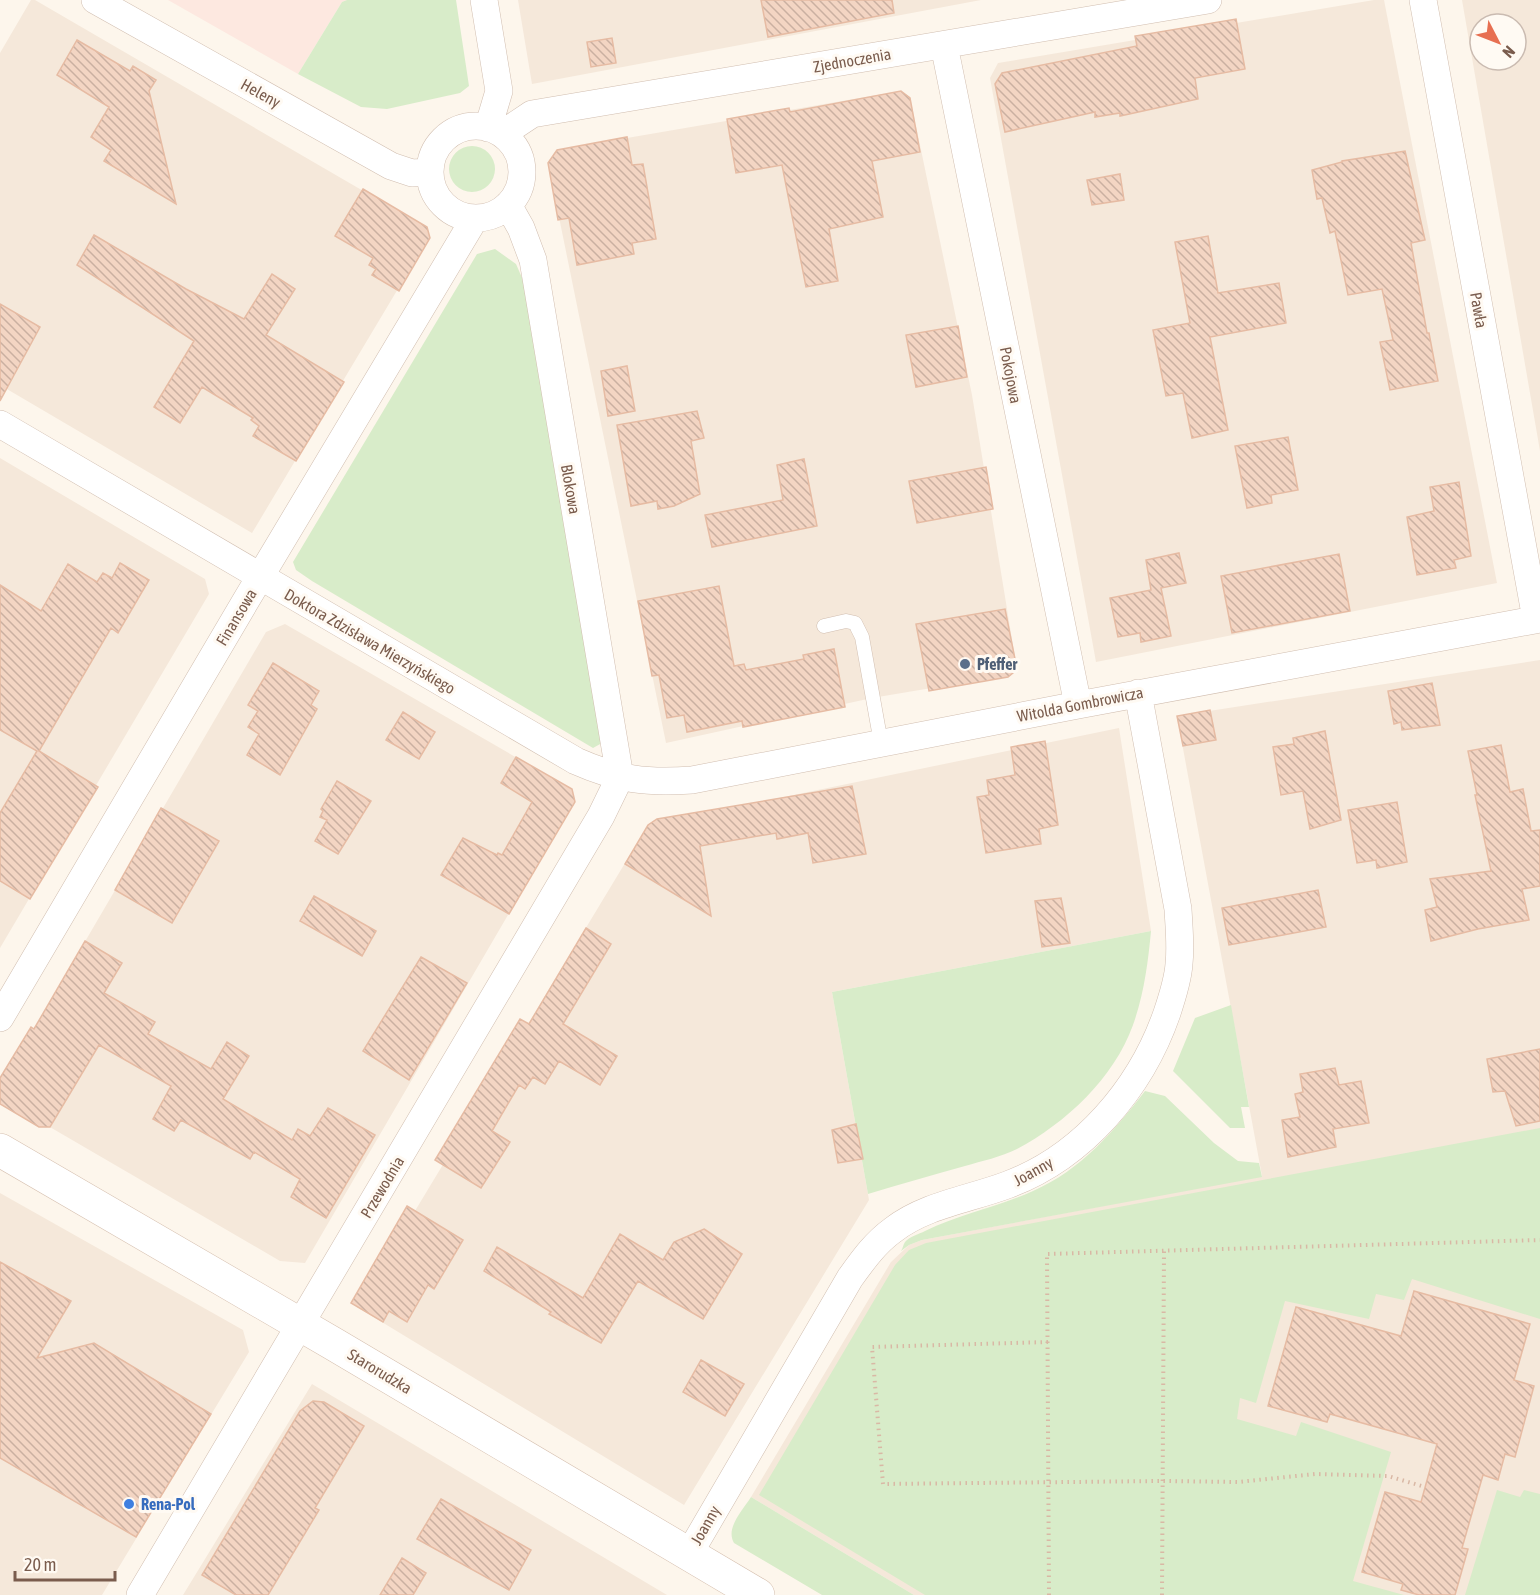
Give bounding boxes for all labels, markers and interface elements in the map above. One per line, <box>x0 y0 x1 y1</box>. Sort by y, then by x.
north arrow <box>1468 12 1528 72</box>
text: N <box>1499 43 1519 62</box>
street label: Zjednoczenia <box>812 44 892 77</box>
street label: Heleny <box>238 75 284 112</box>
street label: Pawła <box>1467 291 1491 329</box>
street label: Pokojowa <box>996 345 1025 405</box>
street label: Blokowa <box>558 463 584 515</box>
street label: Finansowa <box>212 585 260 649</box>
street label: Doktora Zdzisława Mierzyńskiego <box>281 585 458 698</box>
place label: Pfeffer <box>977 655 1017 673</box>
marker: Pfeffer <box>958 657 972 671</box>
street label: Witolda Gombrowicza <box>1015 683 1145 725</box>
street label: Przewodnia <box>357 1153 407 1221</box>
street label: Joanny <box>1010 1153 1057 1190</box>
street label: Starorudzka <box>345 1345 415 1397</box>
place label: Rena-Pol <box>141 1495 196 1513</box>
marker: Rena-Pol <box>122 1497 136 1511</box>
street label: Joanny <box>687 1502 724 1548</box>
scale bar <box>15 1544 116 1582</box>
text: 20 m <box>24 1554 56 1575</box>

